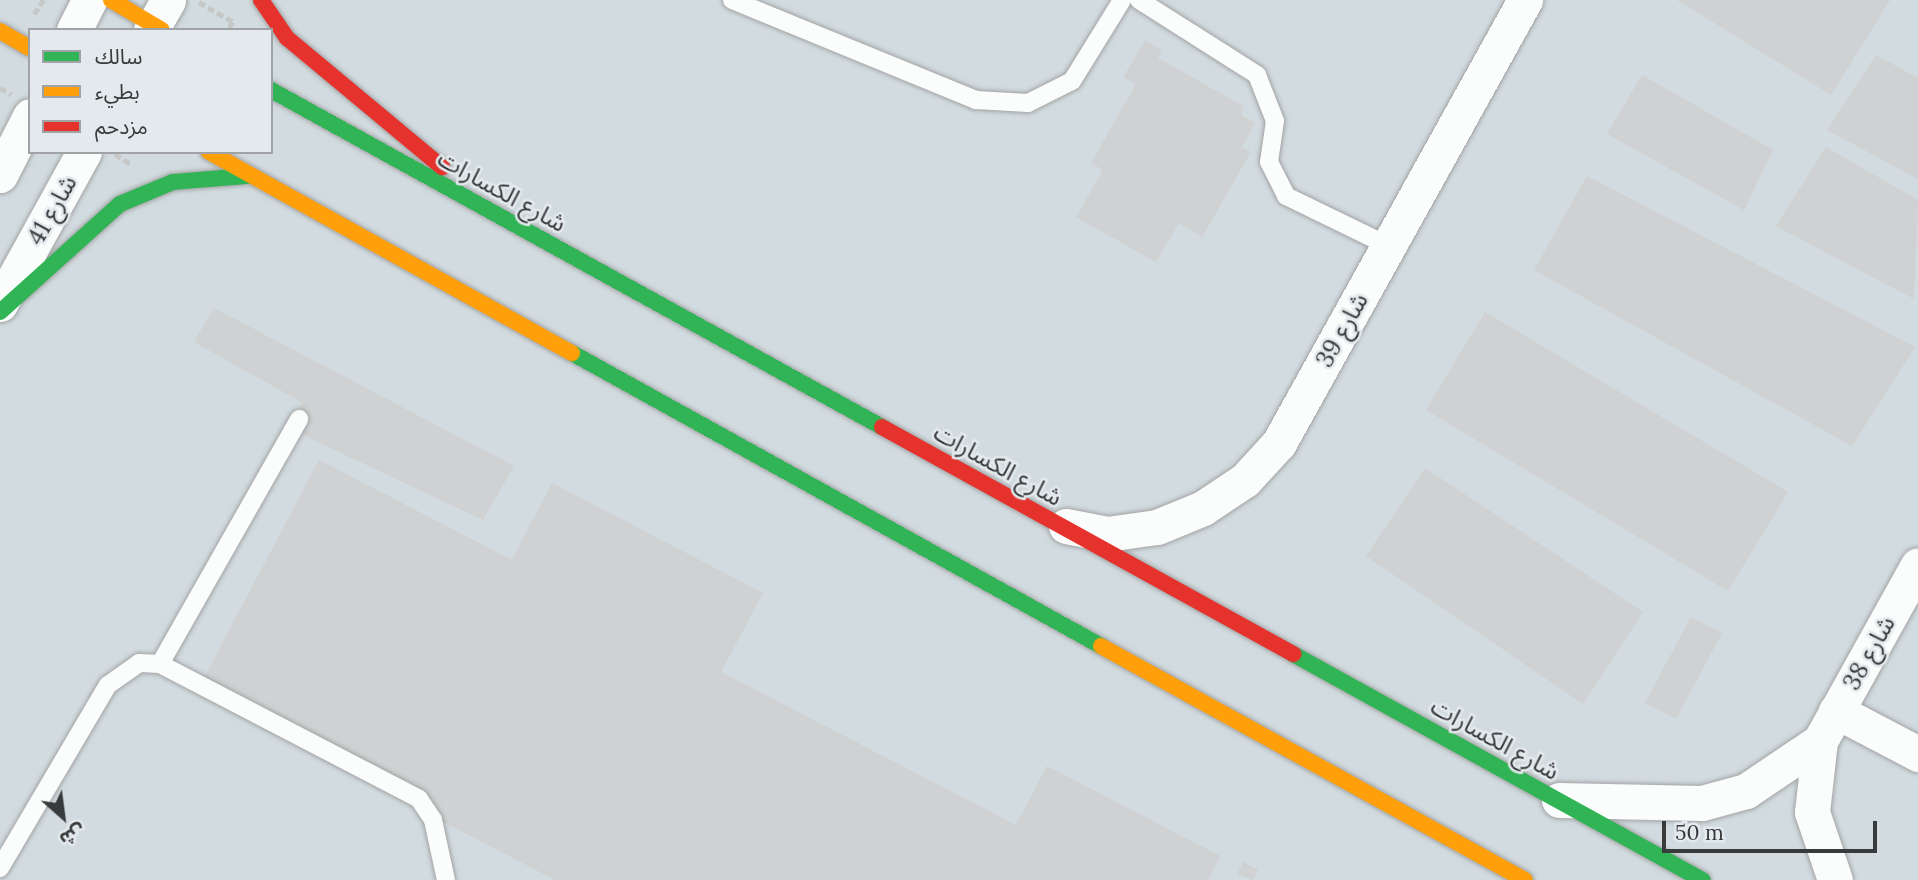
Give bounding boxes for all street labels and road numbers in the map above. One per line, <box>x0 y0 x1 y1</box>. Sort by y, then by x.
street label: شارع الكسارات <box>433 144 571 238</box>
street label: شارع 41 <box>21 170 83 250</box>
street label: شارع 39 <box>1310 288 1374 372</box>
street label: شارع الكسارات <box>929 418 1067 512</box>
street label: شارع 38 <box>1837 611 1901 695</box>
street label: شارع الكسارات <box>1426 692 1564 786</box>

